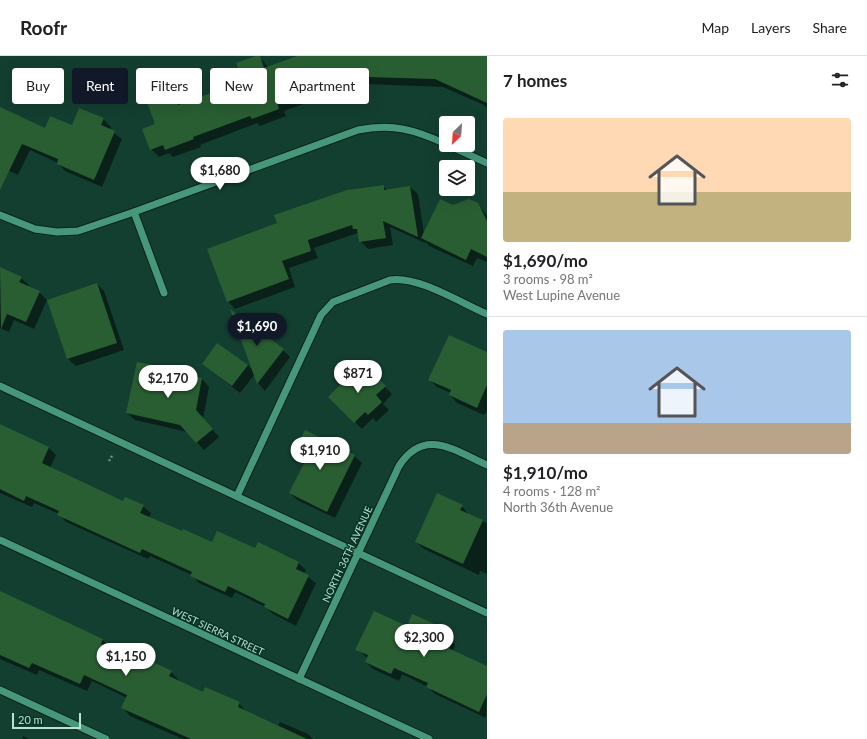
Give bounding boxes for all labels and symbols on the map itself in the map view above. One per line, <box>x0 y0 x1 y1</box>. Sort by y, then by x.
north arrow <box>439 116 475 152</box>
pin: $1,680 <box>187 157 253 191</box>
pin: $1,690 <box>224 313 290 347</box>
pin: $871 <box>334 360 382 394</box>
pin: $2,170 <box>135 365 201 399</box>
pin: $1,910 <box>287 437 353 471</box>
street label: NORTH 36TH AVENUE <box>319 504 375 604</box>
street label: WEST SIERRA STREET <box>170 604 266 658</box>
pin: $2,300 <box>391 624 457 658</box>
pin: $1,150 <box>93 643 159 677</box>
scale bar <box>12 711 81 730</box>

